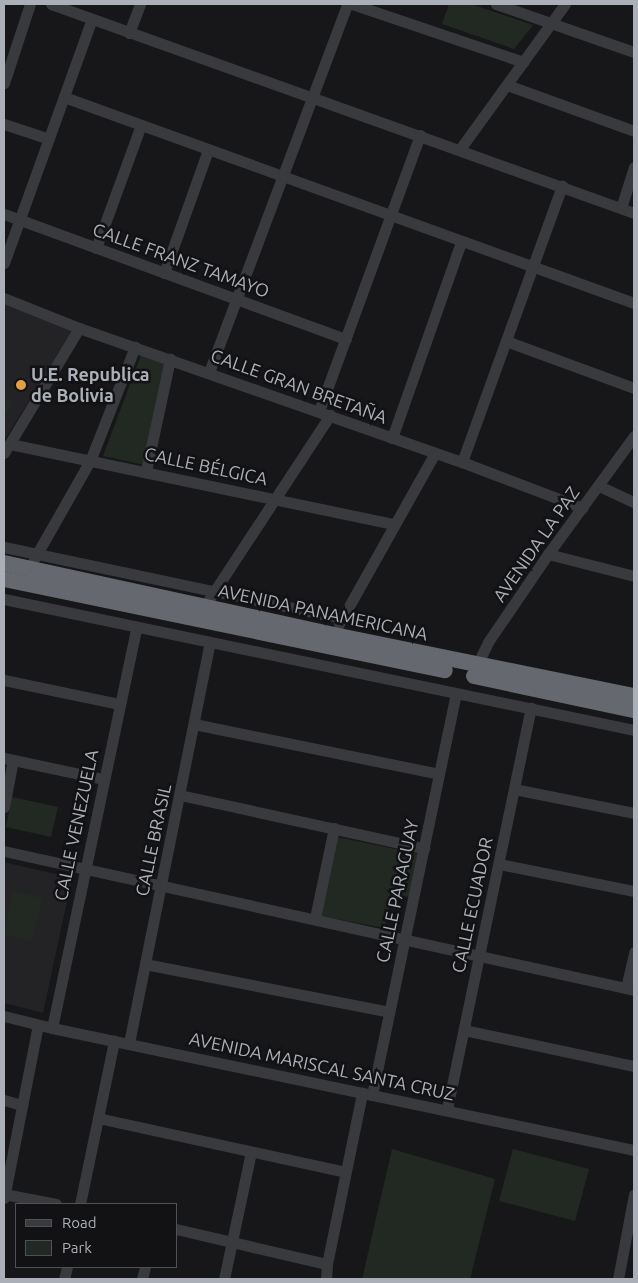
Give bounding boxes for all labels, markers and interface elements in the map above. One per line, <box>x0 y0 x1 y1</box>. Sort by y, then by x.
street label: CALLE FRANZ TAMAYO <box>90 218 272 302</box>
street label: CALLE GRAN BRETAÑA <box>208 344 390 428</box>
place label: U.E. Republica de Bolivia <box>31 364 150 406</box>
marker: U.E. Republica de Bolivia <box>15 379 27 391</box>
street label: CALLE BÉLGICA <box>142 442 270 490</box>
street label: AVENIDA LA PAZ <box>488 482 584 606</box>
street label: AVENIDA PANAMERICANA <box>216 579 430 645</box>
street label: CALLE VENEZUELA <box>49 747 103 903</box>
street label: CALLE BRASIL <box>131 782 175 898</box>
street label: CALLE PARAGUAY <box>371 818 423 964</box>
street label: CALLE ECUADOR <box>447 835 497 975</box>
street label: AVENIDA MARISCAL SANTA CRUZ <box>187 1027 457 1105</box>
legend <box>15 1203 178 1268</box>
text: Road <box>62 1214 97 1231</box>
text: Park <box>62 1239 92 1256</box>

